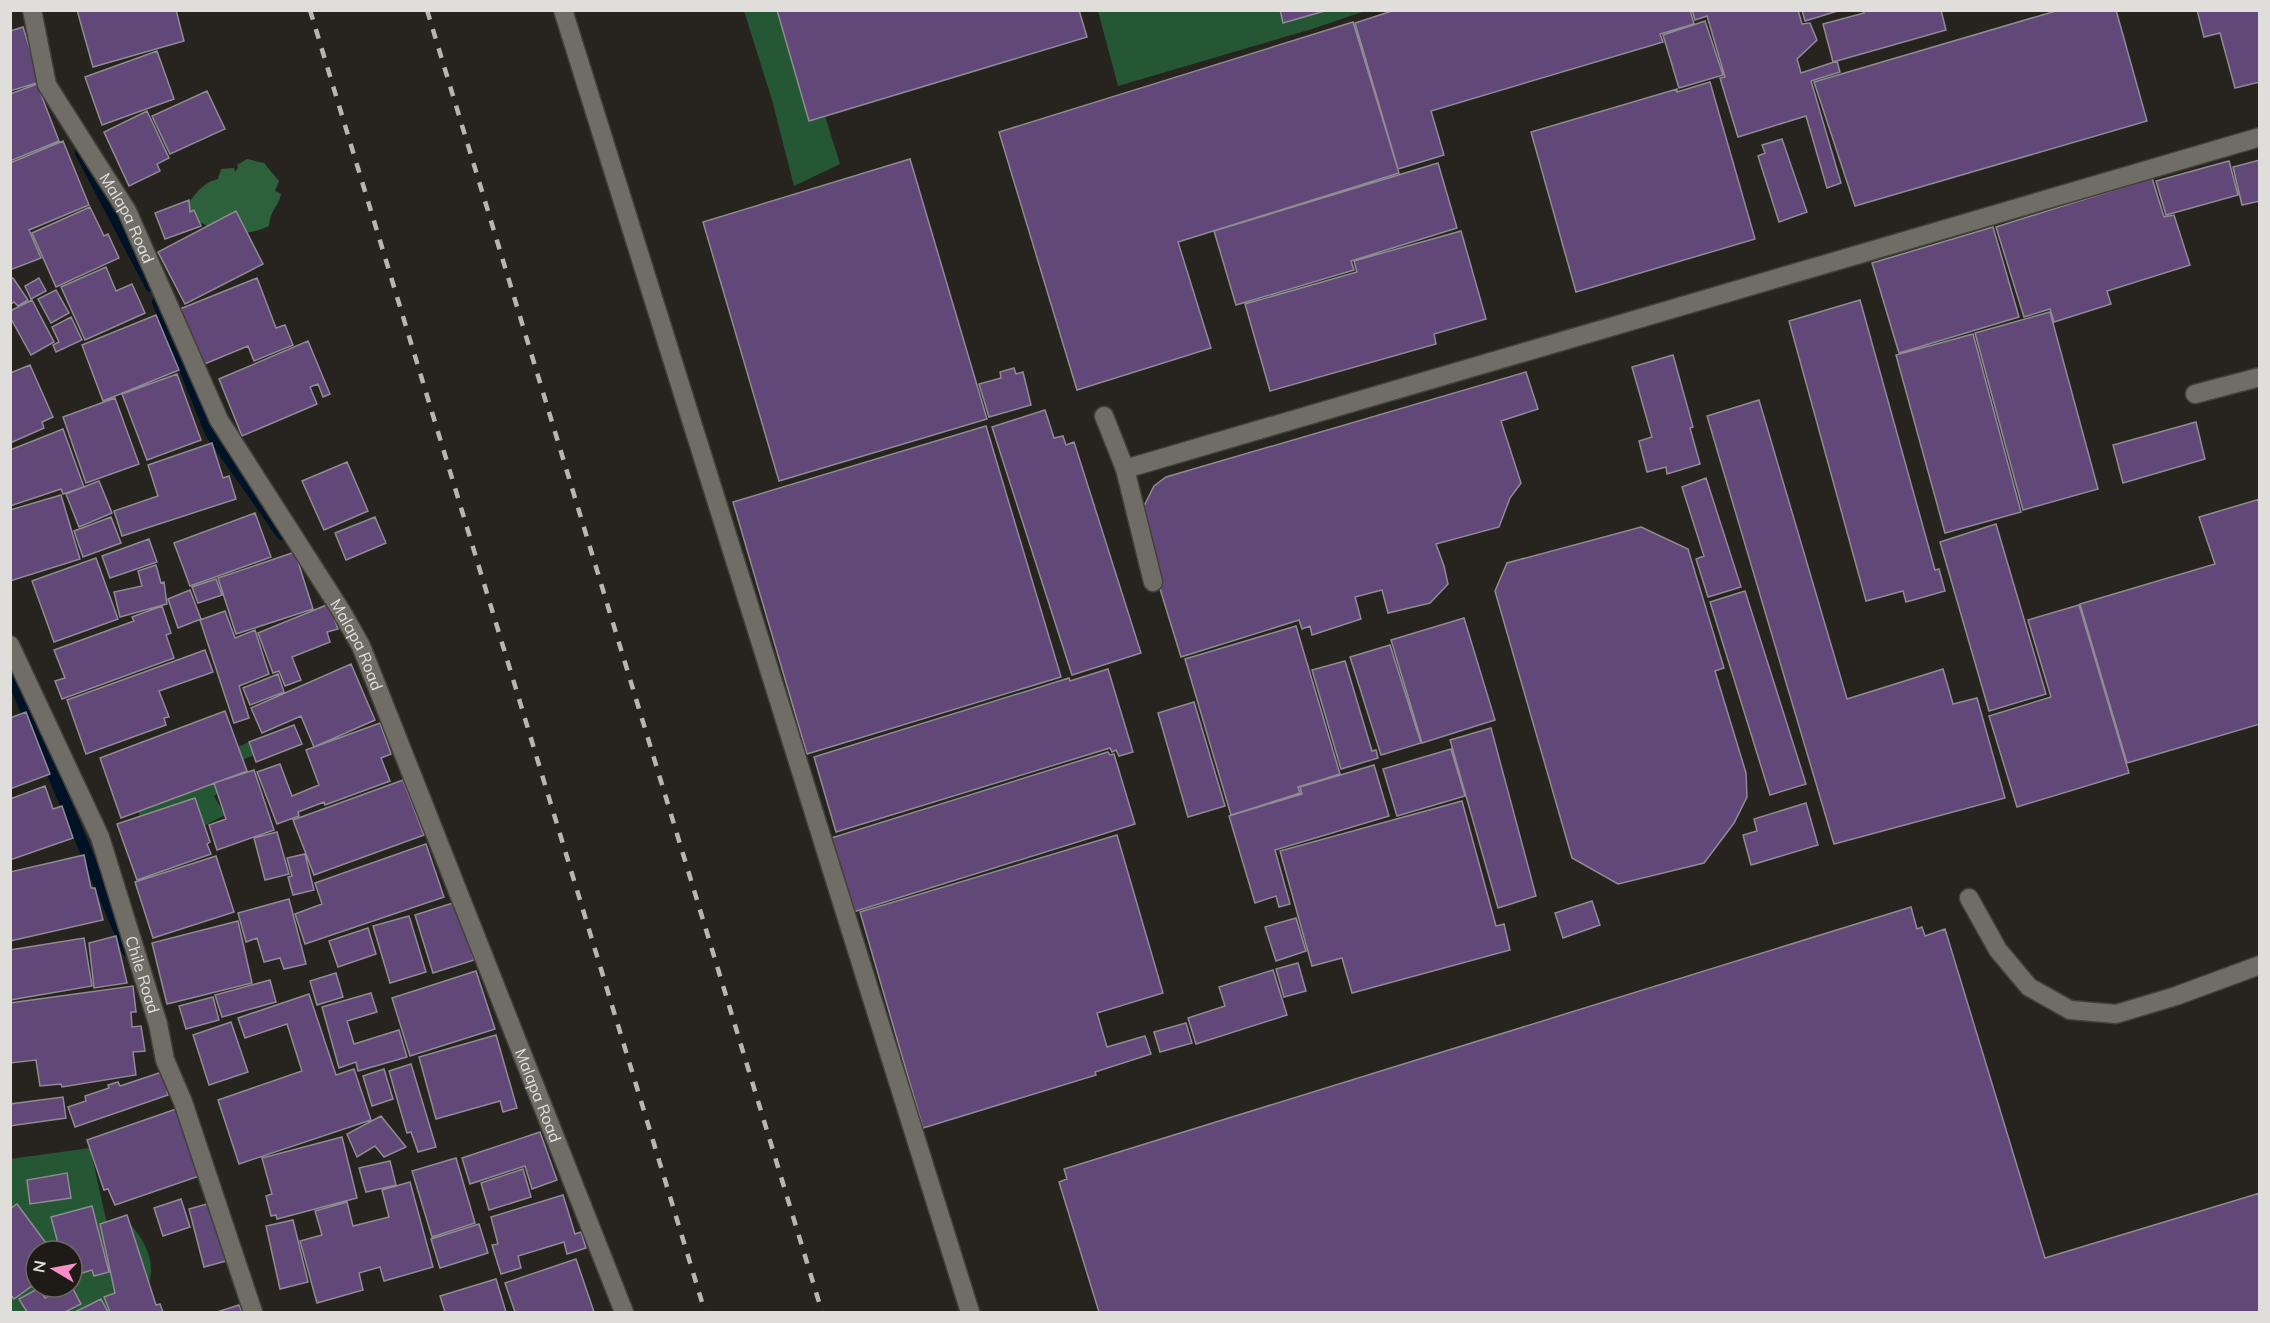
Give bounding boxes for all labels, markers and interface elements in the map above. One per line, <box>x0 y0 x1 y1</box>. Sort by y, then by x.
street label: Malapa Road <box>95 169 159 266</box>
street label: Malapa Road <box>326 595 387 693</box>
street label: Chile Road <box>121 933 164 1016</box>
street label: Malapa Road <box>511 1045 566 1145</box>
north arrow <box>24 1239 84 1299</box>
text: N <box>28 1259 50 1274</box>

